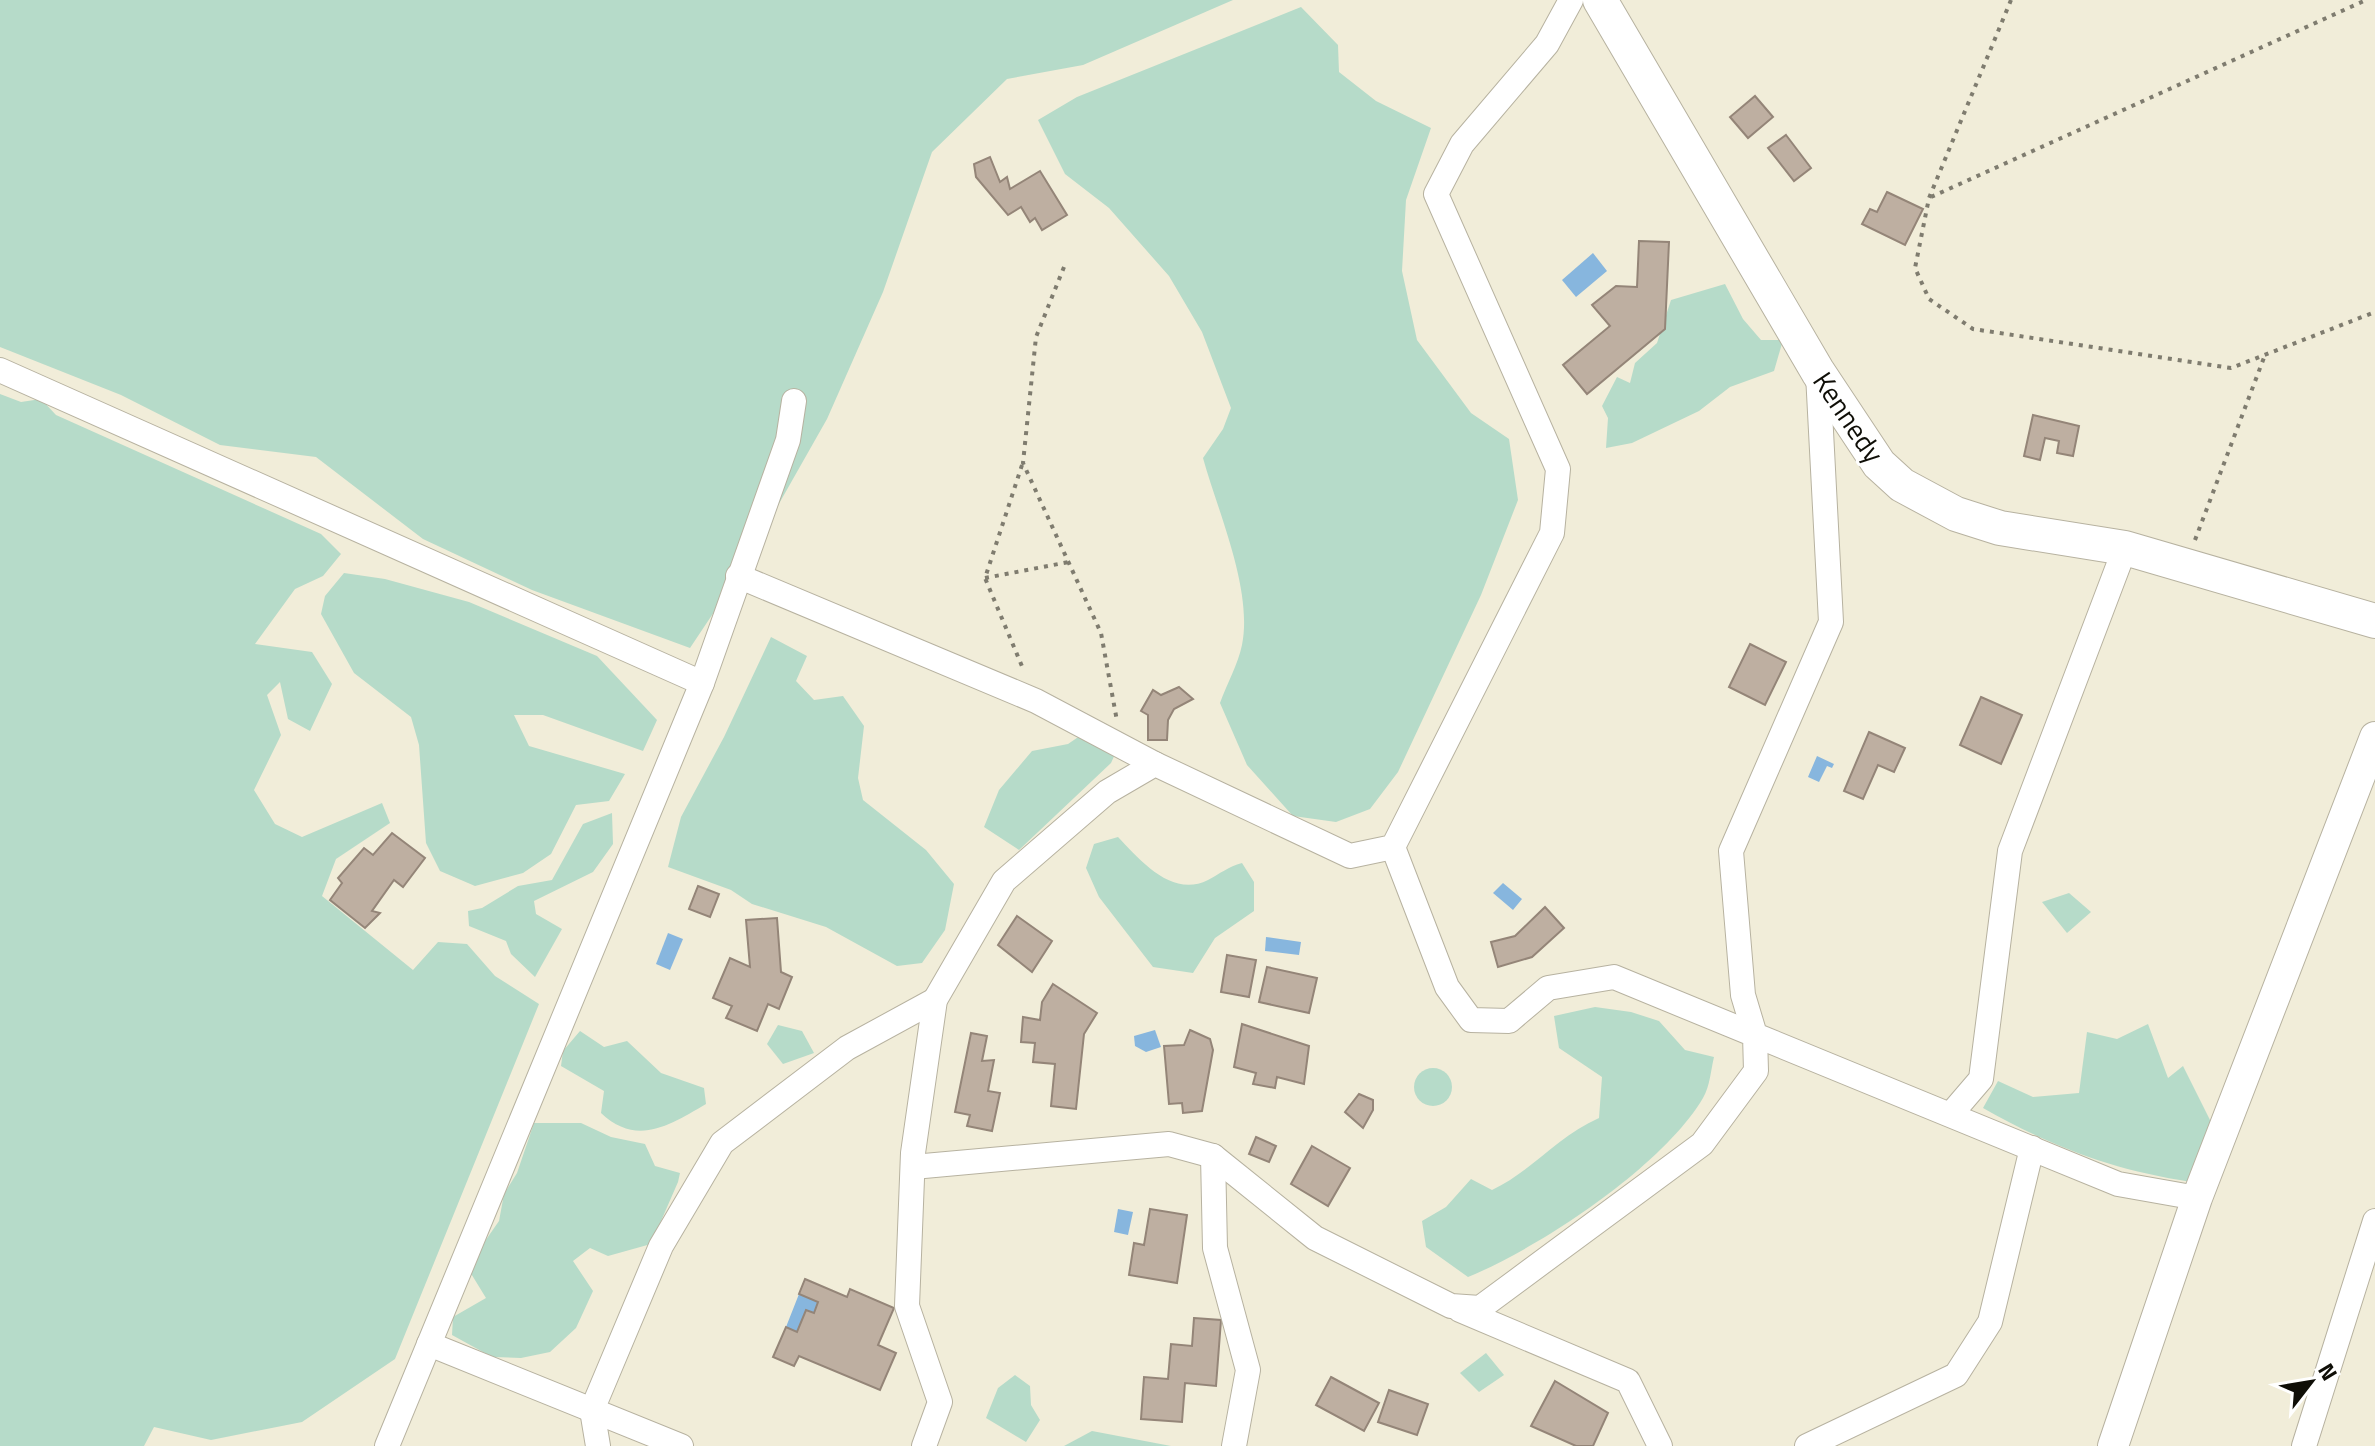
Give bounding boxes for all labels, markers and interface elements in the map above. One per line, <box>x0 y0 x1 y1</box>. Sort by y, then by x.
street label: Kennedy <box>1803 363 1895 471</box>
north arrow <box>2271 1342 2351 1422</box>
text: N <box>2310 1356 2347 1387</box>

